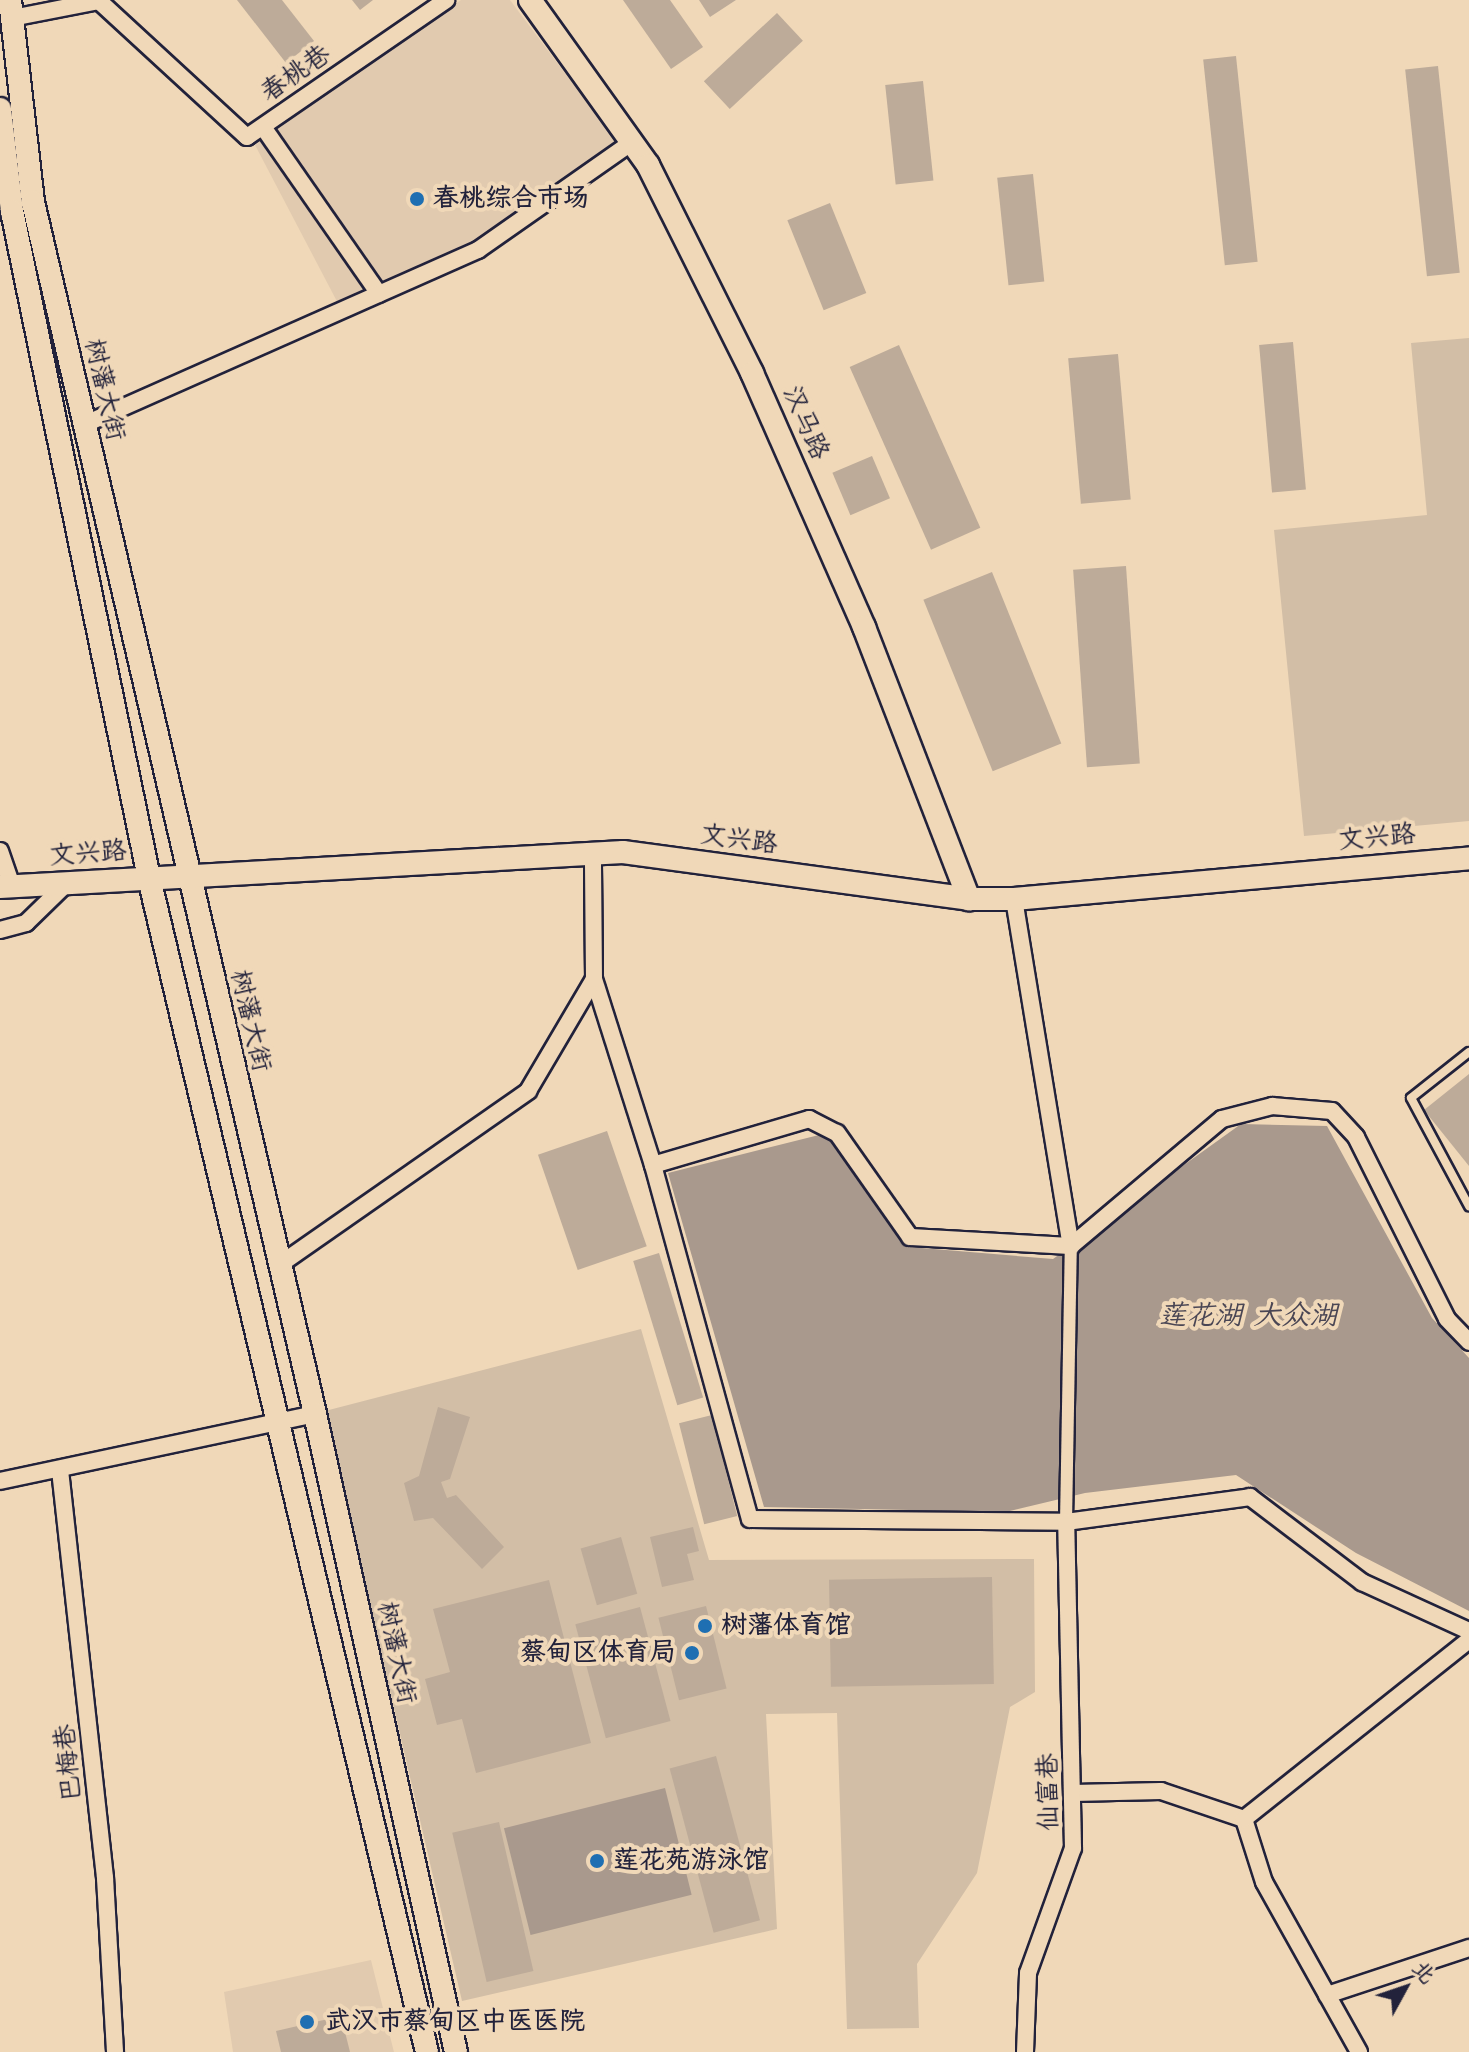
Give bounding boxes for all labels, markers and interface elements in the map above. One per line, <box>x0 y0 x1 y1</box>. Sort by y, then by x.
street label: 春桃巷 <box>255 39 337 109</box>
place label: 春桃综合市场 <box>433 183 589 215</box>
marker: 春桃综合市场 <box>408 190 426 208</box>
street label: 树藩大街 <box>77 336 131 444</box>
street label: 汉马路 <box>775 381 835 465</box>
street label: 文兴路 <box>698 819 780 861</box>
street label: 文兴路 <box>1337 819 1417 857</box>
street label: 文兴路 <box>48 836 128 872</box>
street label: 树藩大街 <box>223 967 277 1075</box>
water label: 莲花湖 大众湖 <box>1158 1299 1338 1333</box>
street label: 树藩大街 <box>370 1599 422 1707</box>
place label: 树藩体育馆 <box>721 1610 851 1642</box>
marker: 树藩体育馆 <box>696 1617 714 1635</box>
place label: 蔡甸区体育局 <box>520 1637 676 1669</box>
marker: 蔡甸区体育局 <box>683 1644 701 1662</box>
street label: 巴梅巷 <box>49 1723 89 1803</box>
street label: 仙富巷 <box>1033 1753 1065 1831</box>
place label: 莲花苑游泳馆 <box>613 1845 769 1877</box>
marker: 莲花苑游泳馆 <box>588 1852 606 1870</box>
north arrow <box>1365 1948 1445 2028</box>
text: 北 <box>1405 1954 1443 1991</box>
place label: 武汉市蔡甸区中医医院 <box>325 2006 585 2038</box>
marker: 武汉市蔡甸区中医医院 <box>296 2011 318 2033</box>

